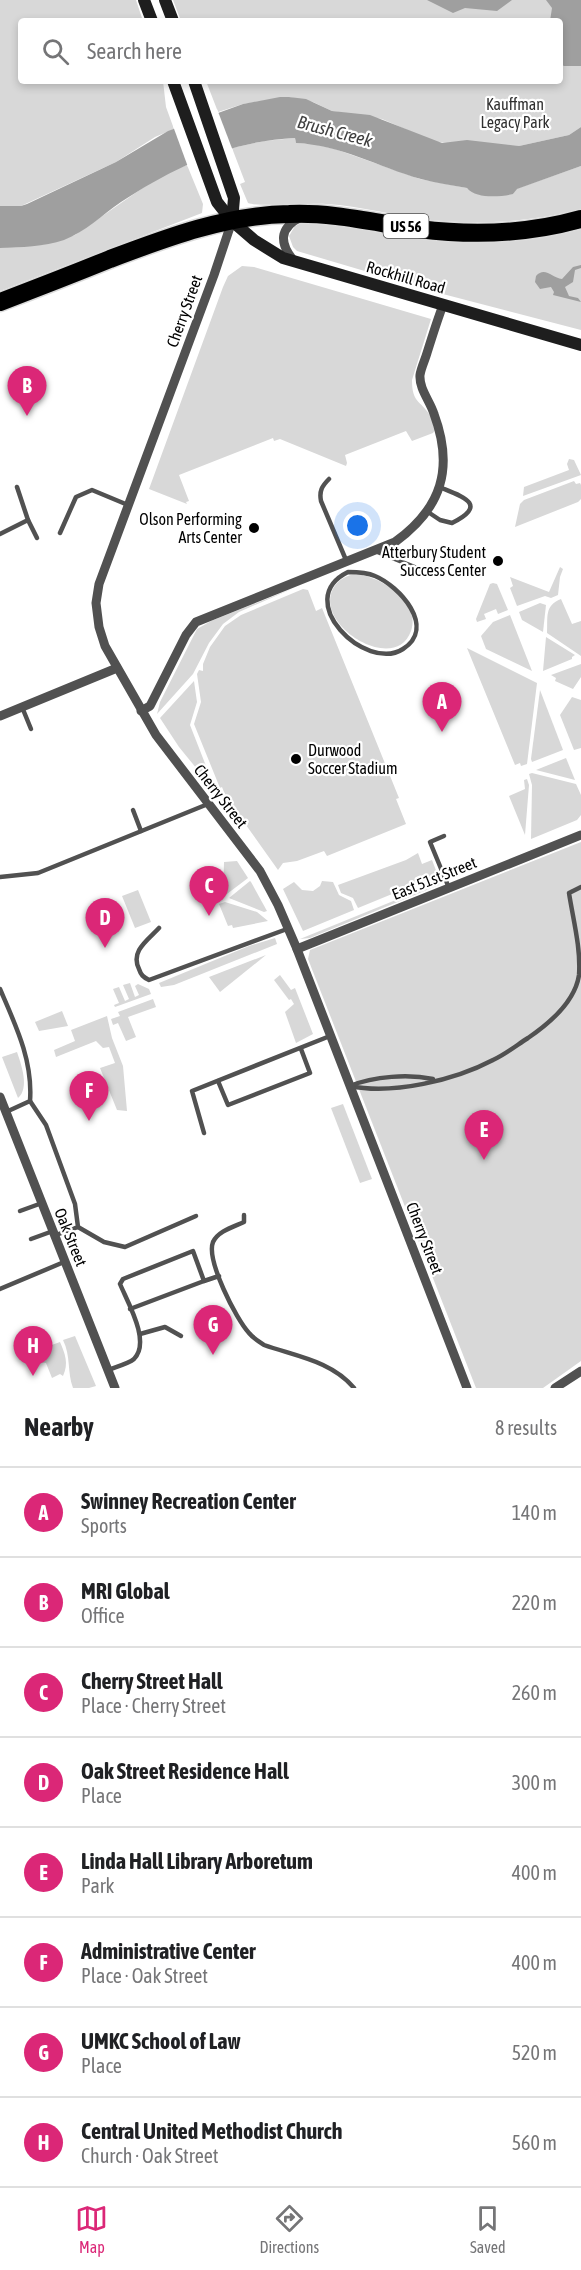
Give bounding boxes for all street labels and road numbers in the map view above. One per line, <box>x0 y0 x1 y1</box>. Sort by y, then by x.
road number: US 56 <box>384 214 428 238</box>
street label: Rockhill Road <box>365 257 447 297</box>
street label: Cherry Street <box>163 272 206 350</box>
street label: Cherry Street <box>190 761 252 832</box>
street label: East 51st Street <box>389 853 479 903</box>
street label: Cherry Street <box>402 1200 447 1277</box>
street label: Oak Street <box>51 1205 91 1269</box>

